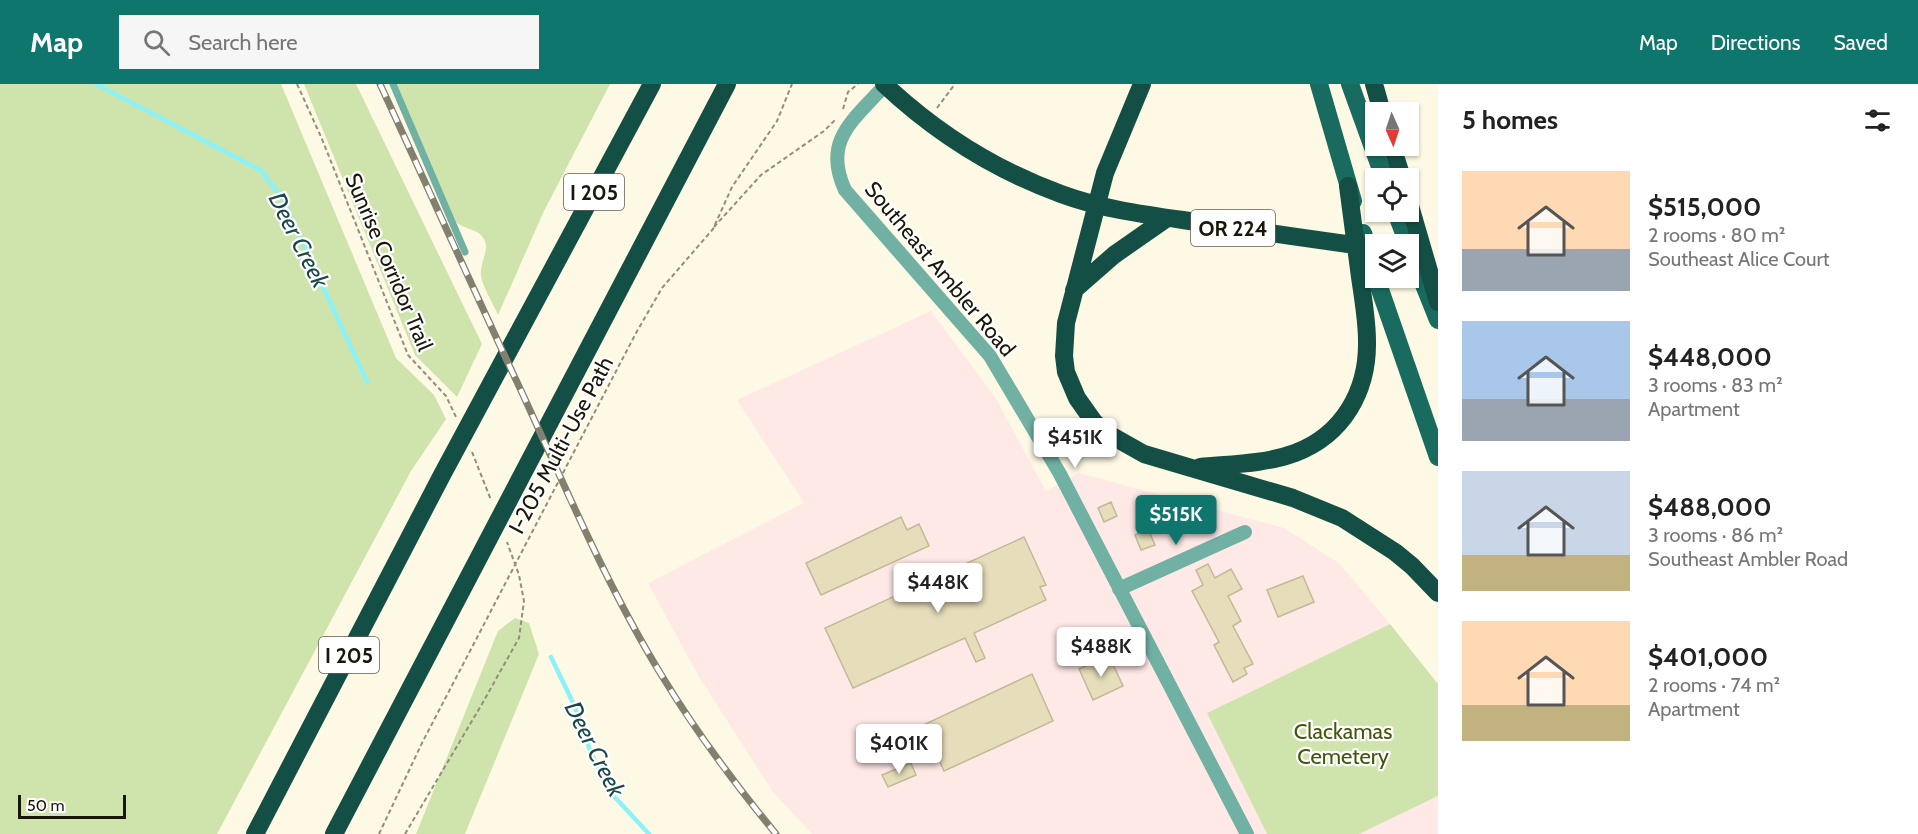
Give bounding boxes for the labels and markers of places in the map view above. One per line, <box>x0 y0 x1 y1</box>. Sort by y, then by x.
pin: $451K <box>1033 418 1117 469</box>
pin: $515K <box>1134 495 1218 546</box>
pin: $448K <box>896 563 980 614</box>
pin: $488K <box>1059 627 1143 678</box>
pin: $401K <box>857 724 941 775</box>

